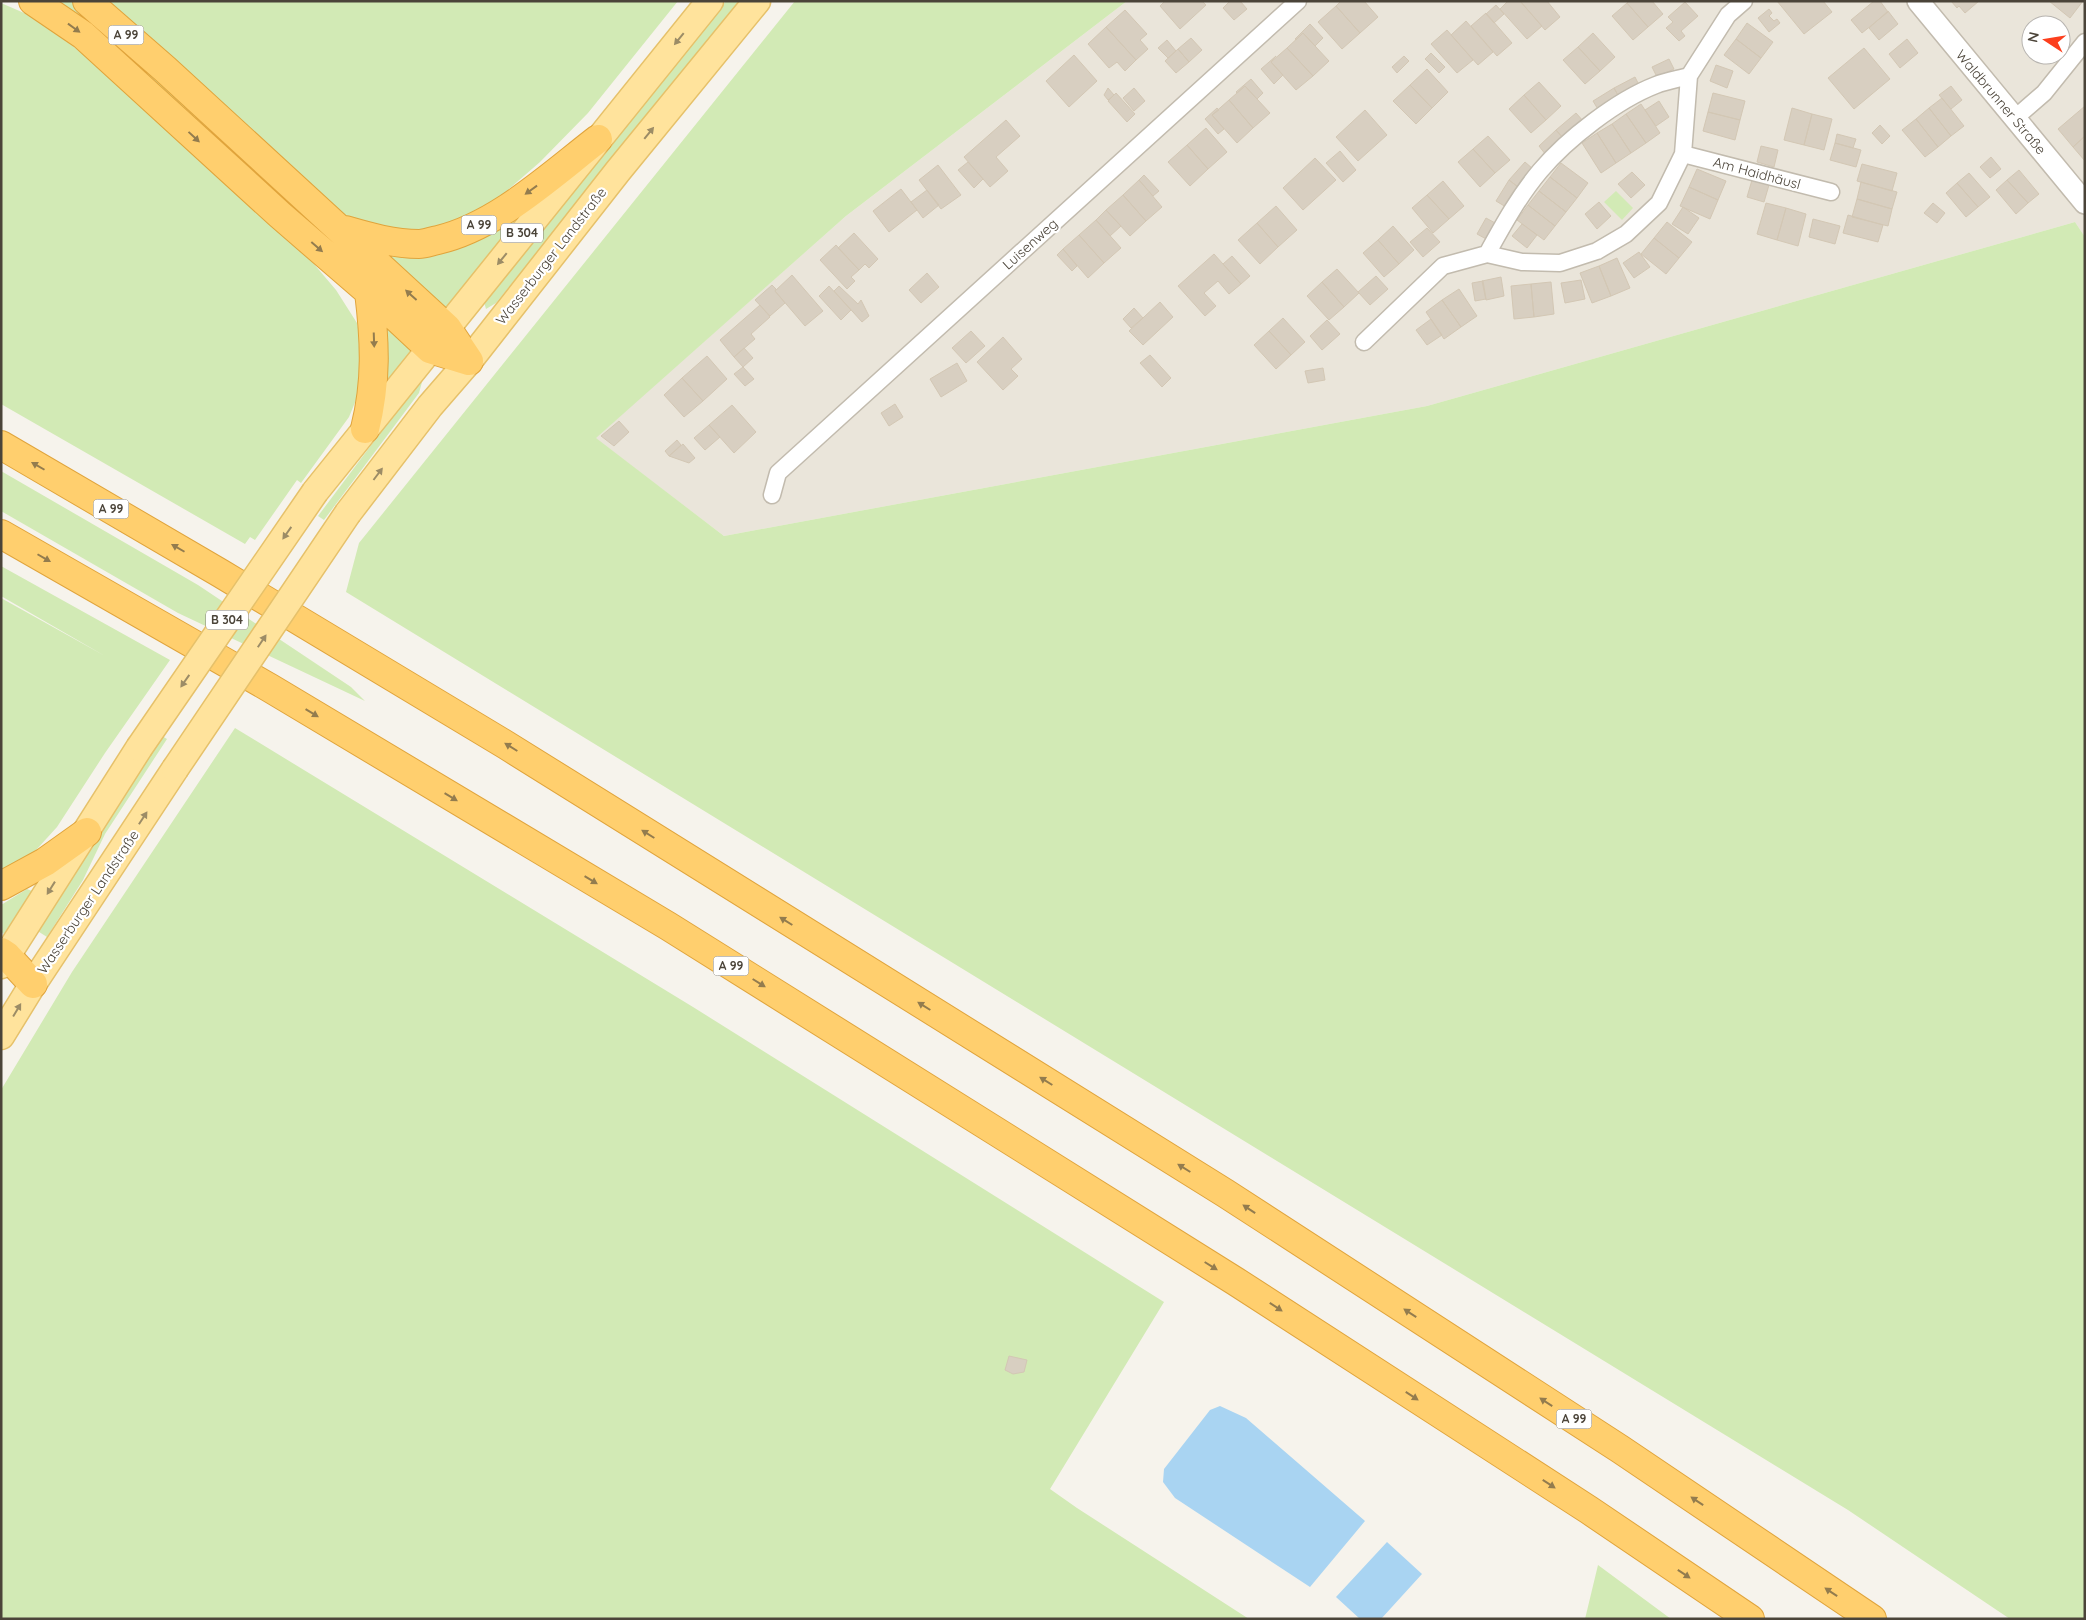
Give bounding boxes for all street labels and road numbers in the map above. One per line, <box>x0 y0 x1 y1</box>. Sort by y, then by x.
road number: A 99 <box>108 26 144 44</box>
street label: Waldbrunner Straße <box>1952 46 2050 158</box>
street label: Am Haidhäusl <box>1711 153 1803 193</box>
street label: Wasserburger Landstraße <box>492 184 610 328</box>
street label: Luisenweg <box>999 215 1061 273</box>
road number: A 99 <box>462 216 496 234</box>
road number: B 304 <box>501 224 543 242</box>
road number: A 99 <box>94 499 128 518</box>
road number: B 304 <box>206 610 248 630</box>
street label: Wasserburger Landstraße <box>33 827 143 977</box>
road number: A 99 <box>714 956 748 976</box>
road number: A 99 <box>1556 1410 1592 1428</box>

